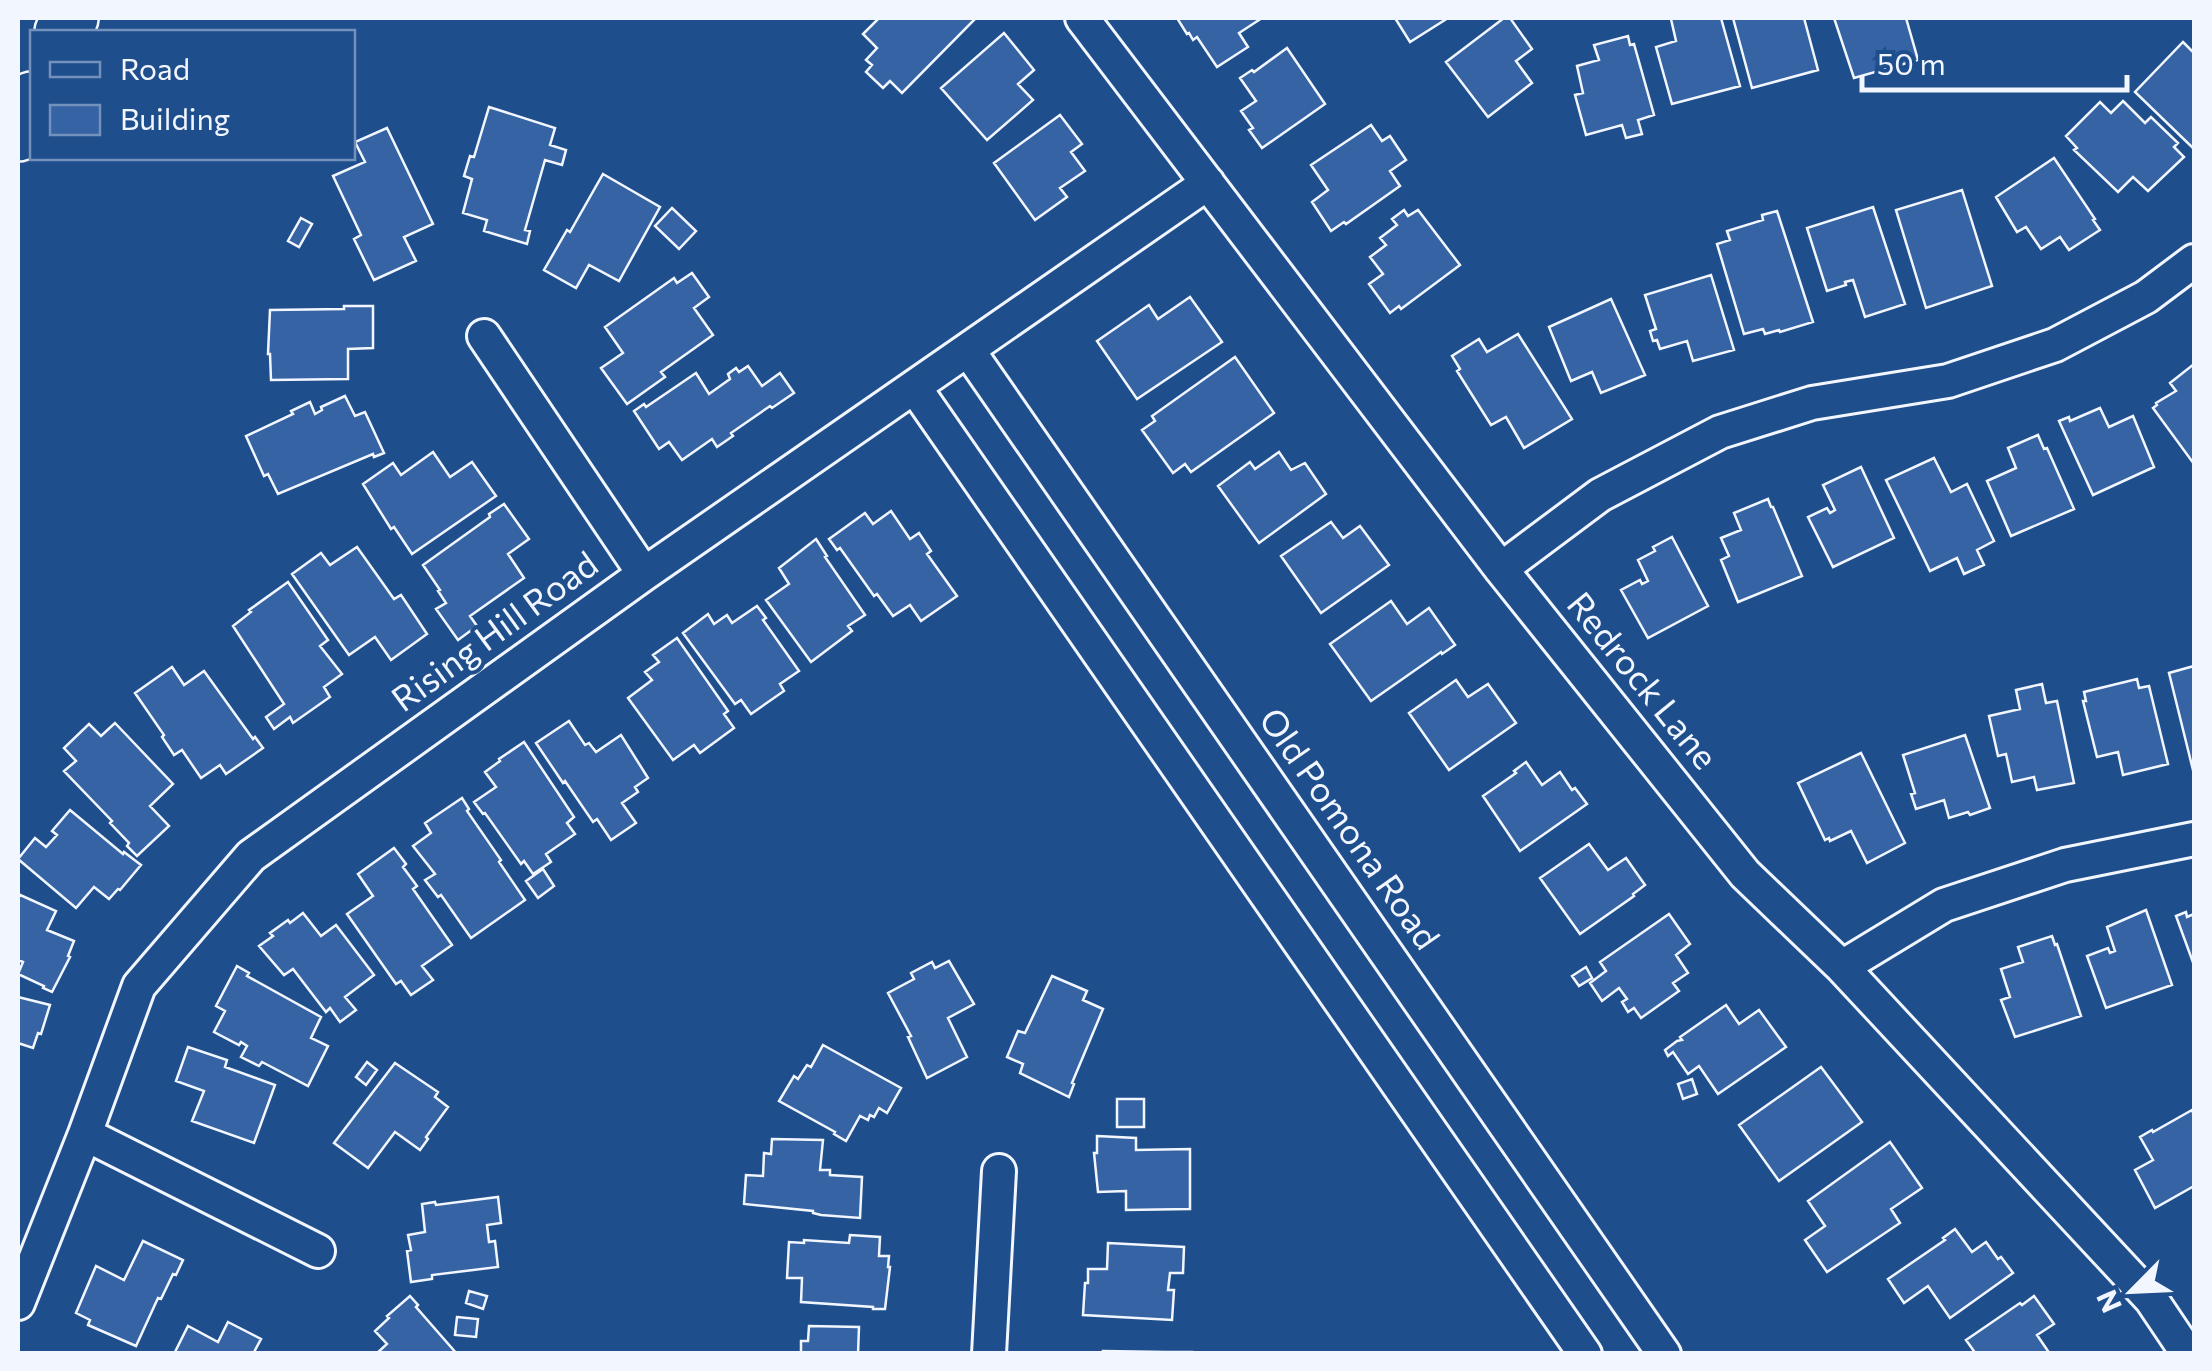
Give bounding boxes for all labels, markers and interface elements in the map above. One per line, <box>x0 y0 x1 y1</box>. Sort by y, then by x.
legend <box>30 30 355 160</box>
scale bar <box>1862 30 2127 92</box>
text: 50 m <box>1877 44 1946 81</box>
text: Road <box>120 49 190 86</box>
text: Building <box>120 99 230 136</box>
street label: Rising Hill Road <box>382 541 605 719</box>
street label: Redrock Lane <box>1560 582 1728 777</box>
street label: Old Pomona Road <box>1252 699 1450 957</box>
north arrow <box>2082 1241 2182 1341</box>
text: N <box>2088 1285 2128 1318</box>

